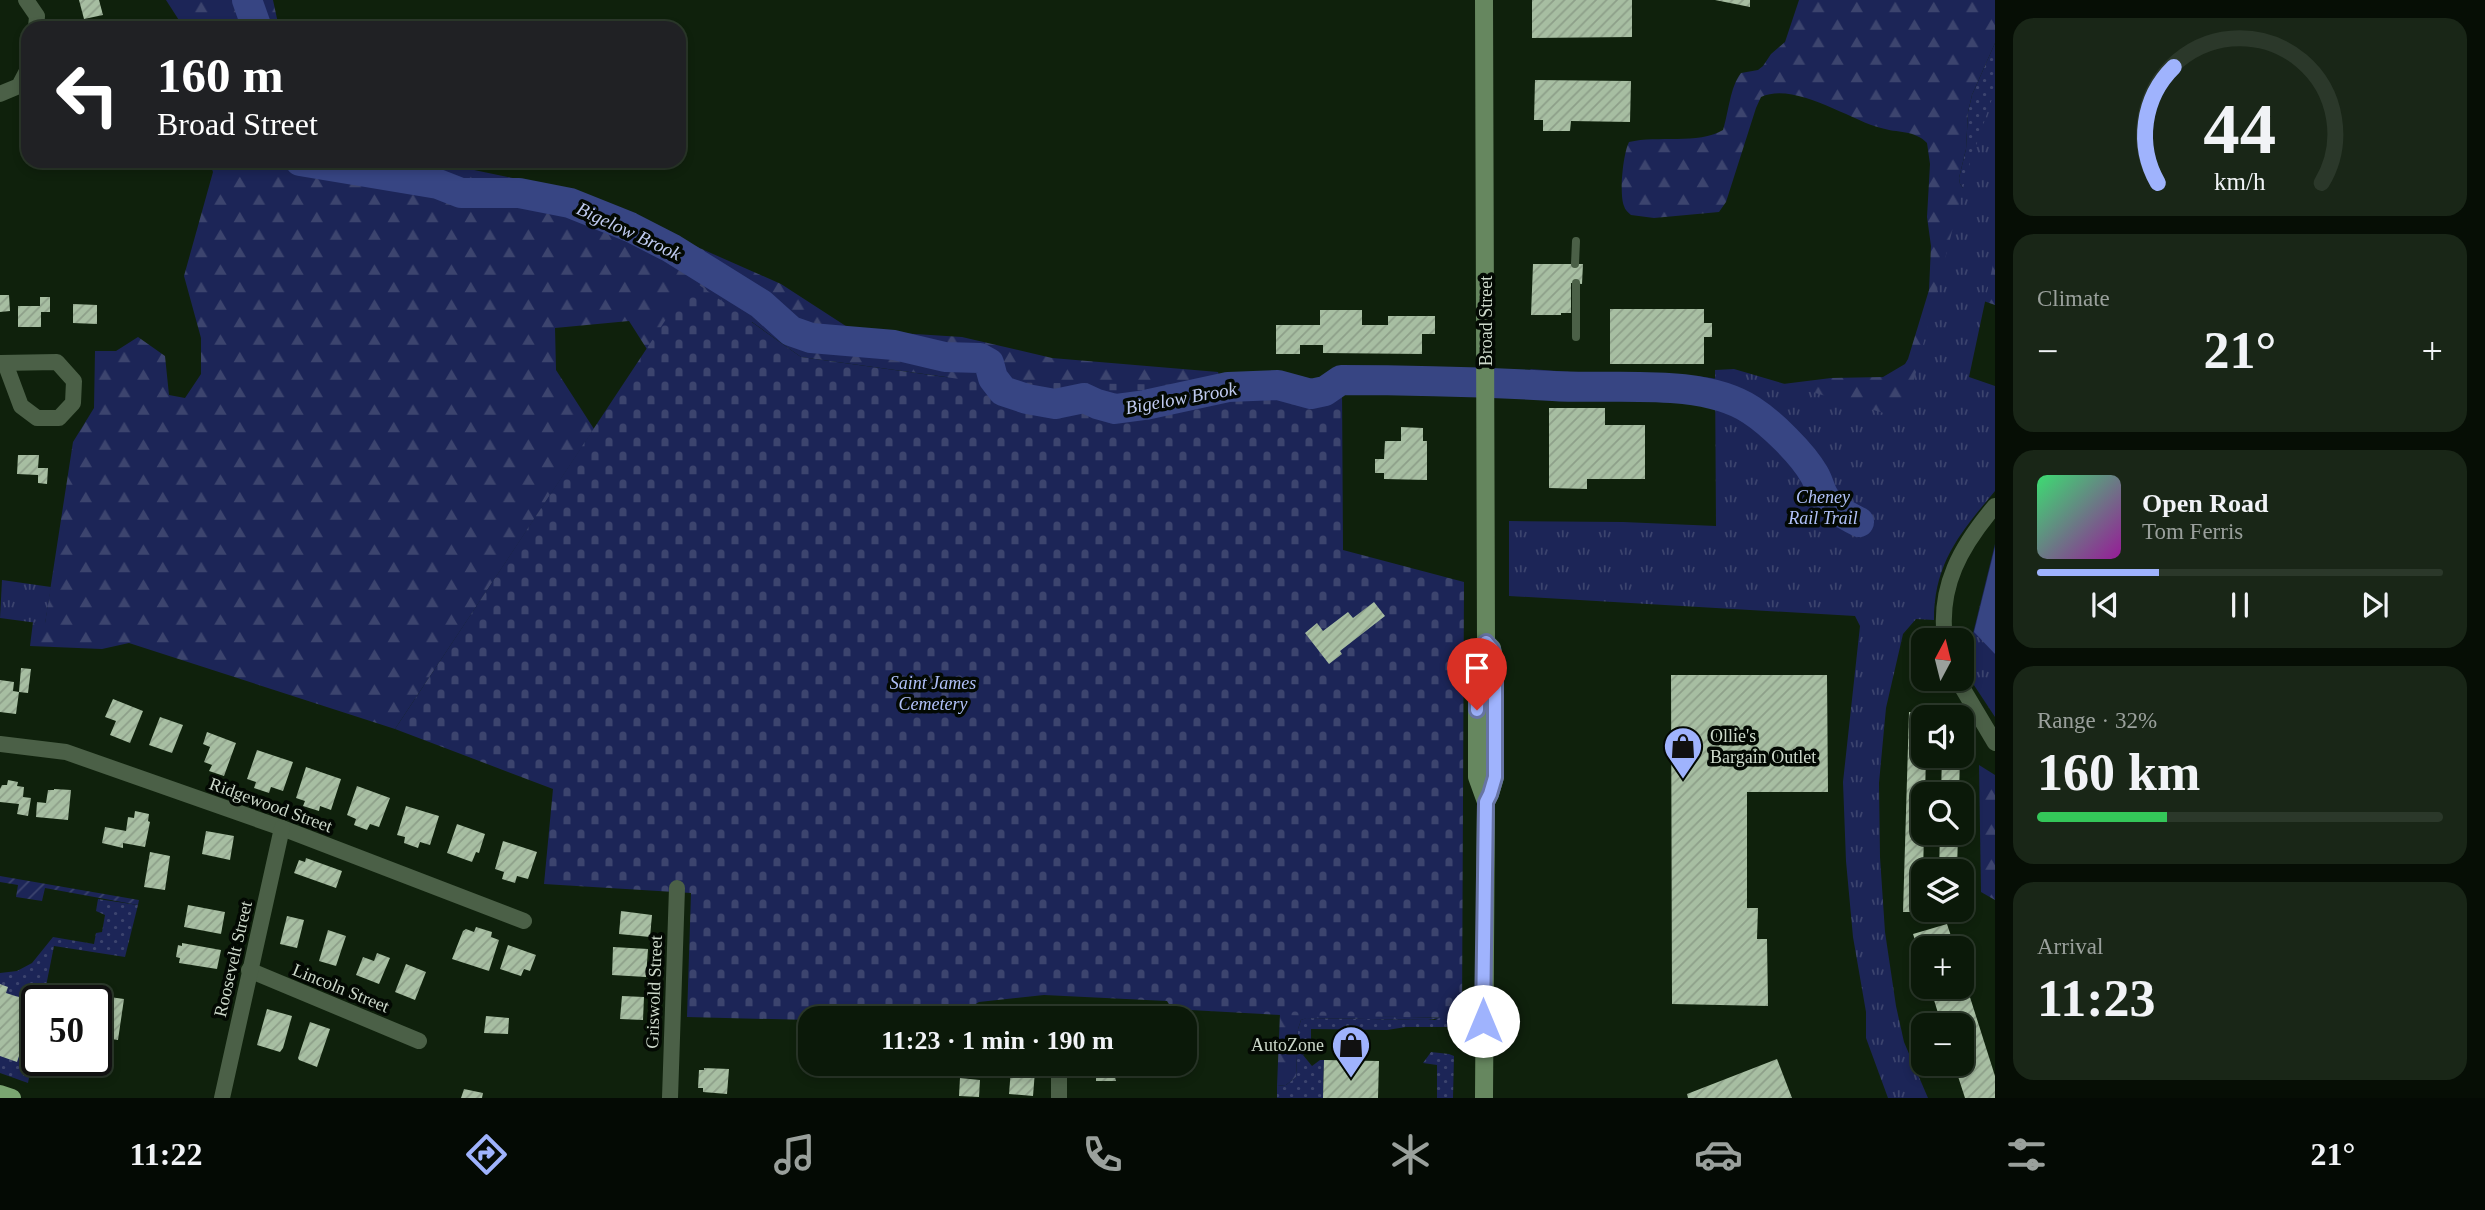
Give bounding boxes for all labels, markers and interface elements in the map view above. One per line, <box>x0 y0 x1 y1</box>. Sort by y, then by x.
text: 160 m <box>157 48 284 103</box>
icon: left <box>42 49 133 140</box>
text: 44 <box>2204 88 2276 169</box>
text: Broad Street <box>157 106 318 142</box>
text: km/h <box>2214 168 2266 195</box>
water label: Bigelow Brook <box>573 198 685 265</box>
street label: Broad Street <box>1476 276 1496 366</box>
text: Climate <box>2037 286 2110 311</box>
text: 21° <box>2204 322 2276 379</box>
text: − <box>2037 330 2058 372</box>
text: + <box>2422 330 2443 372</box>
water label: Bigelow Brook <box>1124 378 1239 418</box>
park label: Cheney Rail Trail <box>1787 487 1858 528</box>
text: Open Road <box>2142 489 2268 518</box>
text: Tom Ferris <box>2142 519 2243 544</box>
icon: previous <box>2086 586 2124 624</box>
icon: pause <box>2221 586 2259 624</box>
icon: next <box>2356 586 2394 624</box>
north arrow <box>1911 628 1974 691</box>
map controls <box>1911 628 1974 1076</box>
pin <box>1447 638 1507 710</box>
icon: arrive <box>1458 649 1496 687</box>
park label: Saint James Cemetery <box>890 673 976 714</box>
button: sound <box>1911 705 1974 768</box>
text: Range · 32% <box>2037 708 2157 733</box>
shop icon: Ollie's Bargain Outlet <box>1662 725 1704 780</box>
place label: Ollie's Bargain Outlet <box>1710 726 1816 767</box>
text: 160 km <box>2037 744 2200 801</box>
street label: Ridgewood Street <box>207 773 335 837</box>
button: search <box>1911 782 1974 845</box>
button: layers <box>1911 859 1974 922</box>
street label: Roosevelt Street <box>210 899 256 1019</box>
text: Arrival <box>2037 934 2103 959</box>
street label: Griswold Street <box>642 935 666 1049</box>
button: + <box>1911 936 1974 999</box>
street label: Lincoln Street <box>290 960 392 1016</box>
text: 11:23 <box>2037 970 2155 1027</box>
position arrow <box>1446 984 1520 1058</box>
speed limit sign: 50 <box>21 985 112 1076</box>
button: − <box>1911 1013 1974 1076</box>
shop icon: AutoZone <box>1330 1024 1372 1079</box>
text: 11:23 · 1 min · 190 m <box>881 1026 1114 1055</box>
place label: AutoZone <box>1251 1035 1324 1055</box>
icon: directions <box>462 1130 511 1179</box>
icon: music <box>770 1130 819 1179</box>
icon: phone <box>1078 1130 1127 1179</box>
icon: climate <box>1386 1130 1435 1179</box>
icon: car <box>1694 1130 1743 1179</box>
icon: filters <box>2002 1130 2051 1179</box>
text: 11:22 <box>130 1136 202 1172</box>
text: 21° <box>2311 1136 2355 1172</box>

